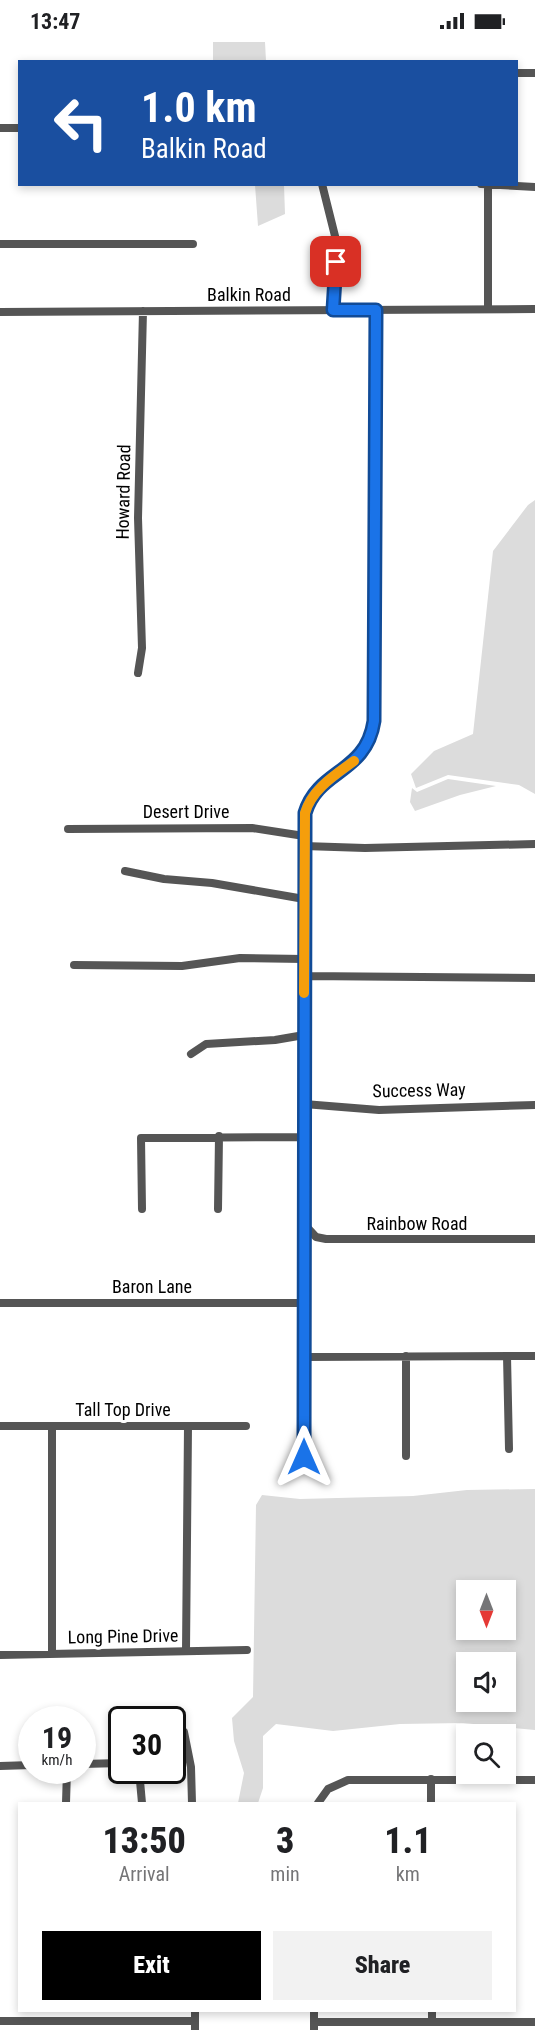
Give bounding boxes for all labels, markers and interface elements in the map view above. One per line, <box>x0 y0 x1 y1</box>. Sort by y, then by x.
text: 13:47 <box>30 9 81 34</box>
text: 1.0 km <box>141 83 257 132</box>
icon: left <box>42 84 120 162</box>
text: Balkin Road <box>141 133 267 165</box>
pin <box>310 236 361 287</box>
icon: arrive <box>319 245 352 278</box>
street label: Balkin Road <box>207 284 291 305</box>
street label: Howard Road <box>112 444 134 540</box>
street label: Desert Drive <box>143 801 229 822</box>
street label: Success Way <box>372 1079 466 1101</box>
street label: Rainbow Road <box>367 1213 467 1234</box>
street label: Baron Lane <box>112 1276 192 1297</box>
street label: Tall Top Drive <box>75 1399 171 1420</box>
position arrow <box>272 1425 336 1489</box>
north arrow <box>456 1580 516 1640</box>
map controls <box>456 1580 516 1784</box>
street label: Long Pine Drive <box>68 1625 178 1647</box>
button: sound <box>456 1652 516 1712</box>
speed limit sign: 30 <box>108 1706 186 1784</box>
text: 19 <box>42 1720 72 1755</box>
button: search <box>456 1724 516 1784</box>
text: km/h <box>42 1751 72 1769</box>
text: 13:50 <box>103 1820 186 1862</box>
text: 3 <box>276 1820 294 1862</box>
text: 1.1 <box>384 1820 432 1862</box>
text: Arrival <box>119 1862 170 1886</box>
text: min <box>270 1862 300 1886</box>
text: km <box>396 1862 420 1886</box>
button: Exit <box>42 1931 261 2000</box>
button: Share <box>273 1931 492 2000</box>

